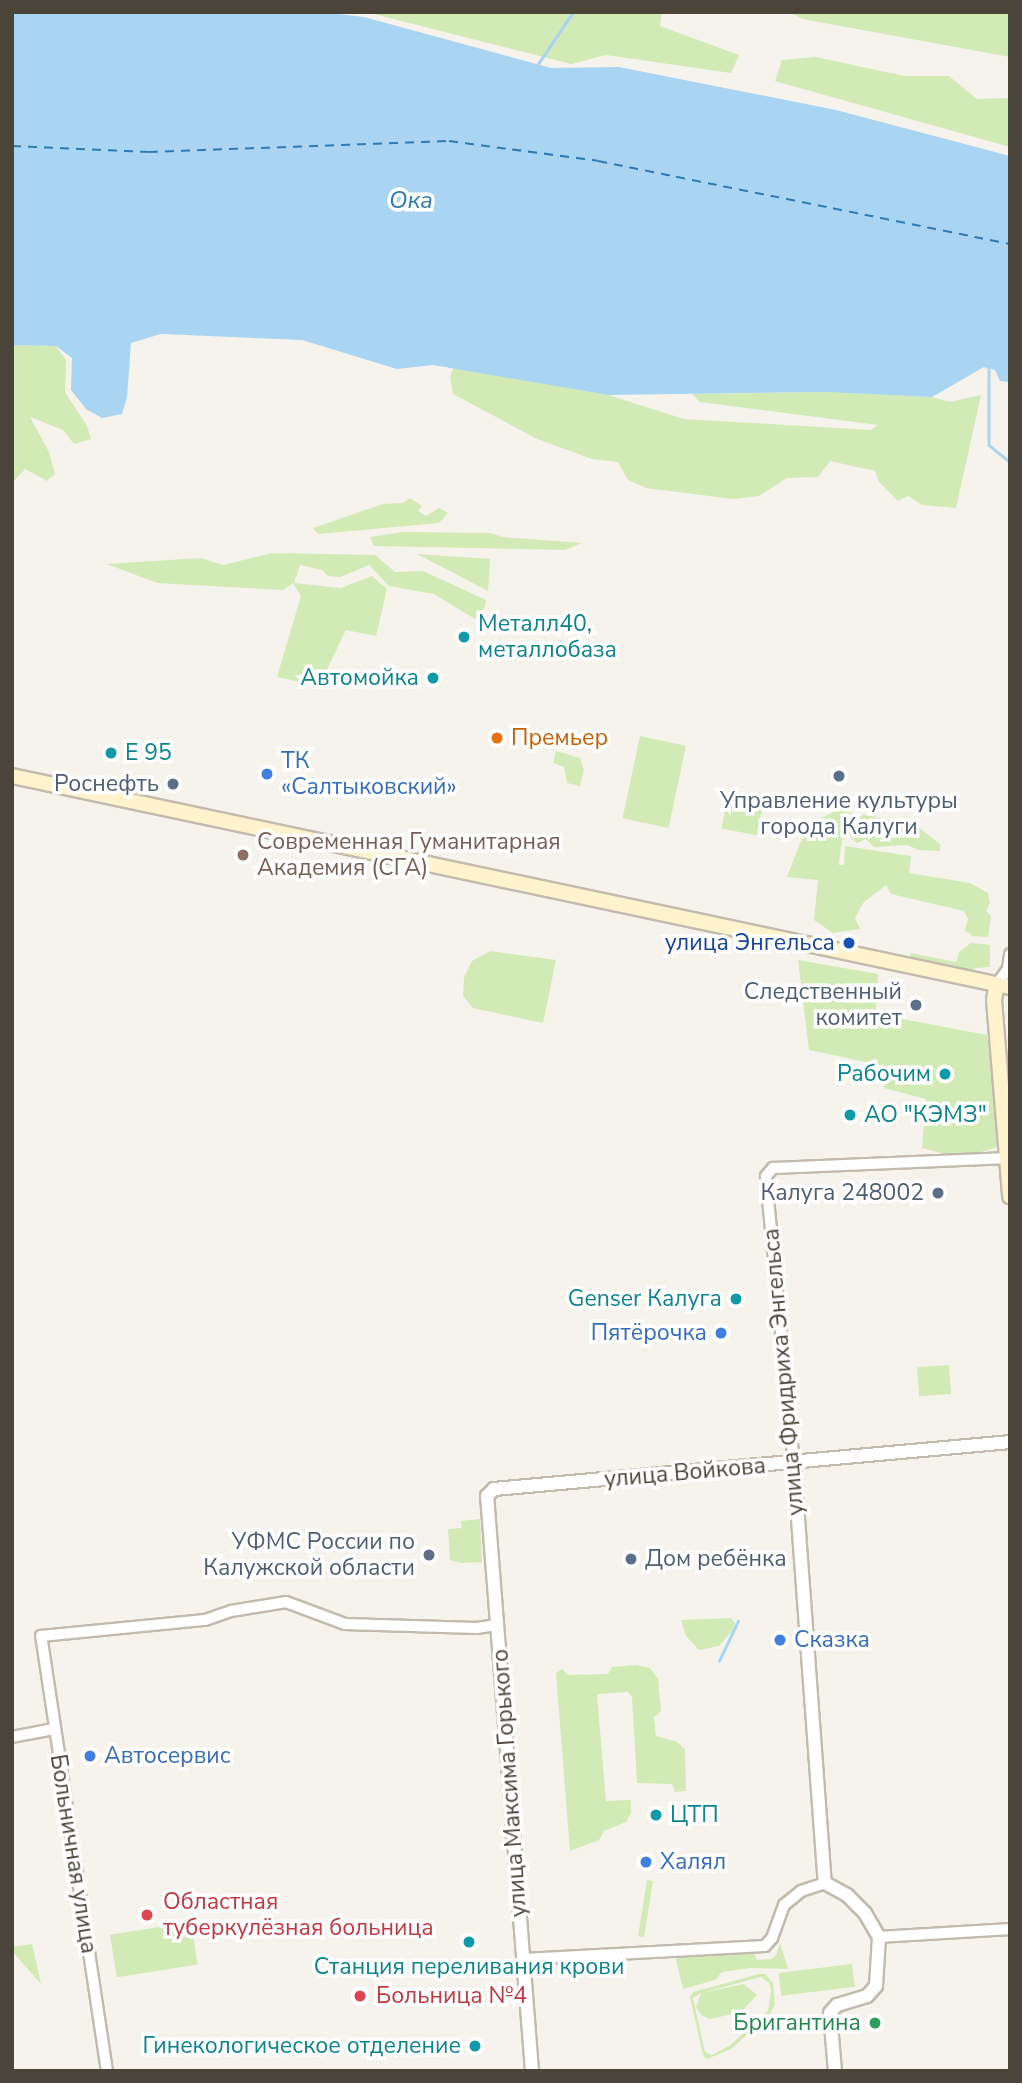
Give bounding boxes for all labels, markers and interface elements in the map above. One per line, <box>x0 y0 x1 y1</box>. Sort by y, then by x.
water label: Ока <box>389 187 433 215</box>
place label: Металл40, металлобаза <box>478 610 617 664</box>
marker: Металл40, металлобаза <box>456 629 472 645</box>
place label: Автомойка <box>300 664 419 692</box>
marker: Автомойка <box>425 670 441 686</box>
place label: Премьер <box>511 724 608 752</box>
marker: Премьер <box>489 730 505 746</box>
place label: Е 95 <box>125 739 172 767</box>
marker: Е 95 <box>103 745 119 761</box>
place label: ТК «Салтыковский» <box>281 747 457 801</box>
marker: ТК «Салтыковский» <box>259 766 275 782</box>
marker: Управление культуры города Калуги <box>831 768 847 784</box>
place label: Роснефть <box>54 770 159 798</box>
marker: Роснефть <box>165 776 181 792</box>
place label: Управление культуры города Калуги <box>720 787 958 841</box>
place label: Современная Гуманитарная Академия (СГА) <box>257 828 561 882</box>
marker: Современная Гуманитарная Академия (СГА) <box>235 847 251 863</box>
place label: улица Энгельса <box>665 929 835 957</box>
marker: улица Энгельса <box>841 935 857 951</box>
place label: Следственный комитет <box>744 978 902 1032</box>
marker: Следственный комитет <box>908 997 924 1013</box>
place label: Рабочим <box>837 1060 931 1088</box>
marker: Рабочим <box>937 1066 953 1082</box>
place label: АО "КЭМЗ" <box>864 1101 987 1129</box>
marker: АО "КЭМЗ" <box>842 1107 858 1123</box>
place label: Калуга 248002 <box>760 1179 924 1207</box>
marker: Калуга 248002 <box>930 1185 946 1201</box>
street label: улица Фридриха Энгельса <box>758 1227 810 1517</box>
place label: Genser Калуга <box>568 1285 722 1313</box>
marker: Genser Калуга <box>728 1291 744 1307</box>
place label: Пятёрочка <box>591 1319 707 1347</box>
marker: Пятёрочка <box>713 1325 729 1341</box>
street label: улица Войкова <box>603 1452 767 1494</box>
place label: УФМС России по Калужской области <box>203 1528 415 1582</box>
place label: Дом ребёнка <box>645 1545 787 1573</box>
marker: УФМС России по Калужской области <box>421 1547 437 1563</box>
marker: Дом ребёнка <box>623 1551 639 1567</box>
place label: Сказка <box>794 1626 870 1654</box>
marker: Сказка <box>772 1632 788 1648</box>
street label: улица Максима Горького <box>487 1648 533 1918</box>
place label: Автосервис <box>104 1742 231 1770</box>
marker: Автосервис <box>82 1748 98 1764</box>
street label: Больничная улица <box>44 1752 102 1956</box>
place label: ЦТП <box>670 1801 719 1829</box>
marker: ЦТП <box>648 1807 664 1823</box>
place label: Халял <box>660 1848 726 1876</box>
marker: Халял <box>638 1854 654 1870</box>
place label: Областная туберкулёзная больница <box>163 1888 434 1942</box>
marker: Областная туберкулёзная больница <box>137 1905 157 1925</box>
marker: Станция переливания крови <box>461 1934 477 1950</box>
place label: Станция переливания крови <box>314 1953 624 1981</box>
place label: Больница №4 <box>376 1982 527 2010</box>
marker: Больница №4 <box>350 1986 370 2006</box>
place label: Бригантина <box>733 2009 861 2037</box>
marker: Бригантина <box>867 2015 883 2031</box>
place label: Гинекологическое отделение <box>143 2032 461 2060</box>
marker: Гинекологическое отделение <box>467 2038 483 2054</box>

